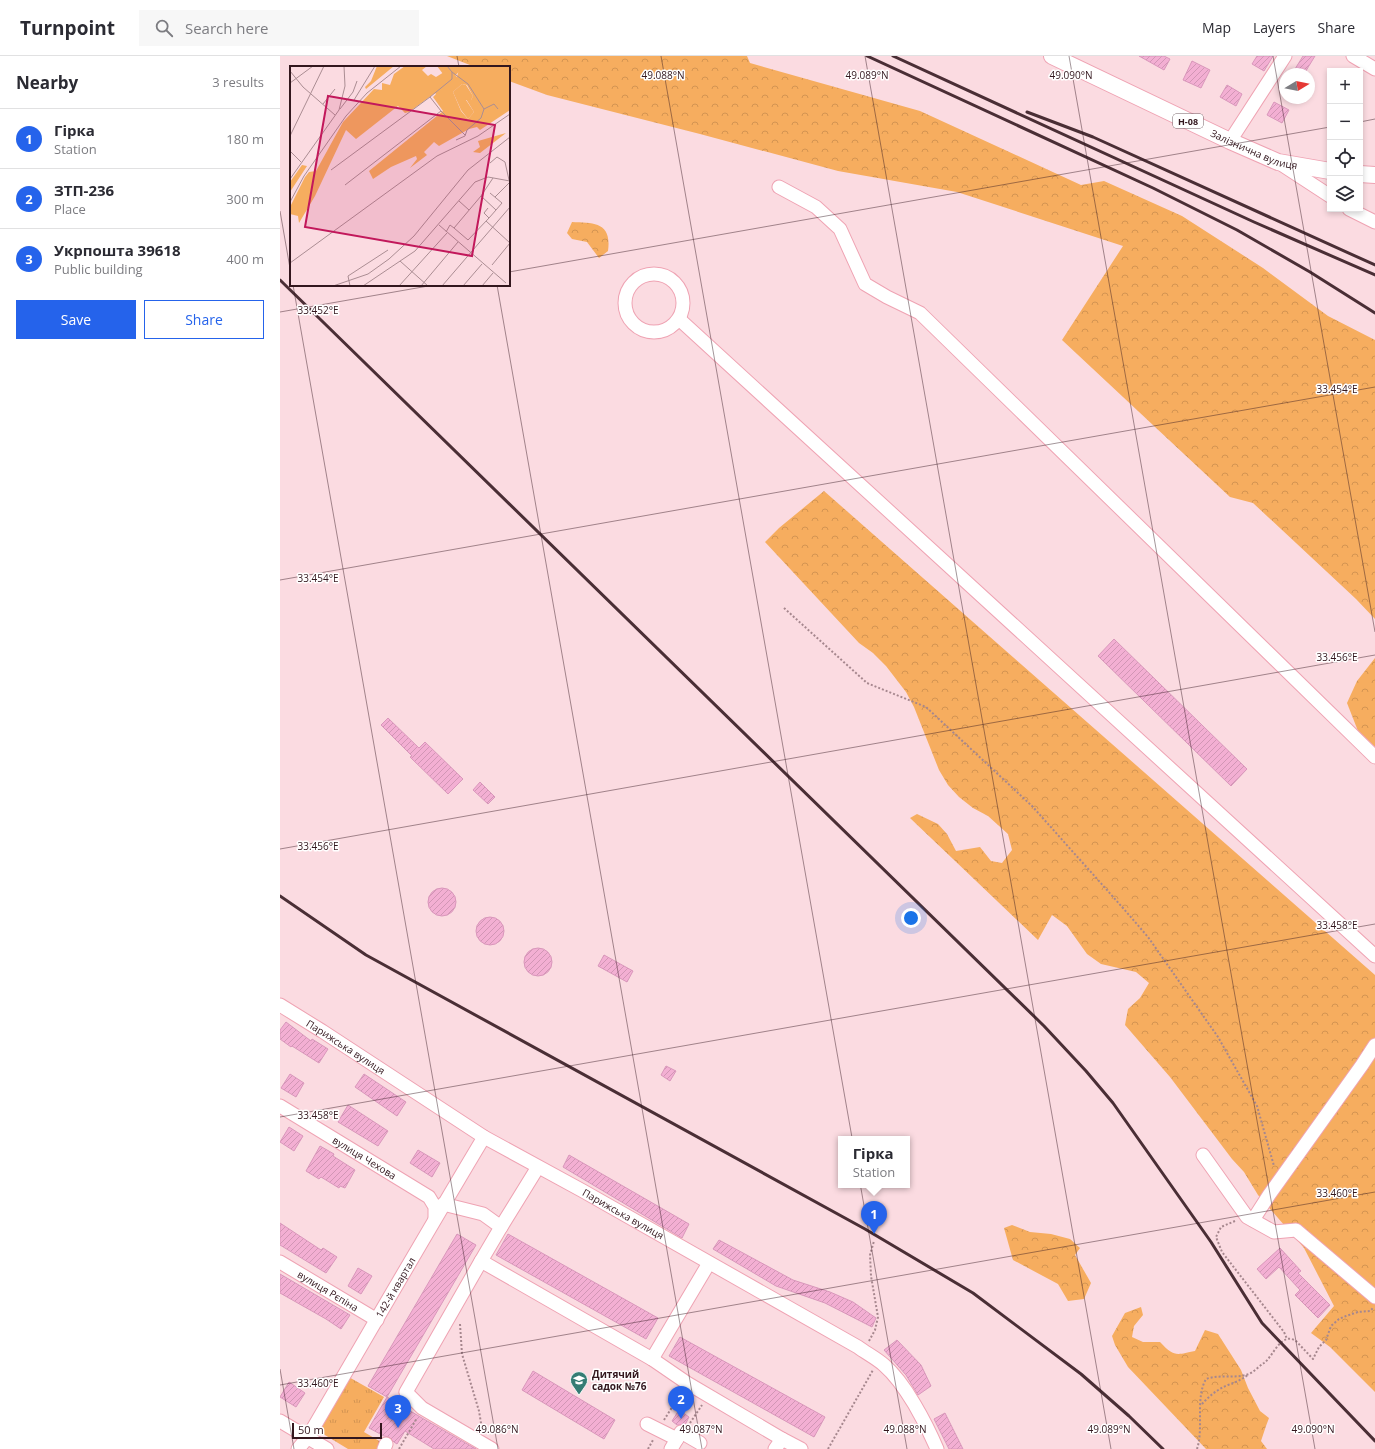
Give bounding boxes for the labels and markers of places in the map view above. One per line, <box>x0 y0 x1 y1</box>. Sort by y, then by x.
pin: 1 <box>861 1201 887 1234</box>
place label: Дитячий садок №76 <box>592 1367 647 1393</box>
school or university icon: Дитячий садок №76 <box>569 1370 589 1395</box>
pin: 2 <box>668 1386 694 1419</box>
pin: 3 <box>385 1395 411 1428</box>

